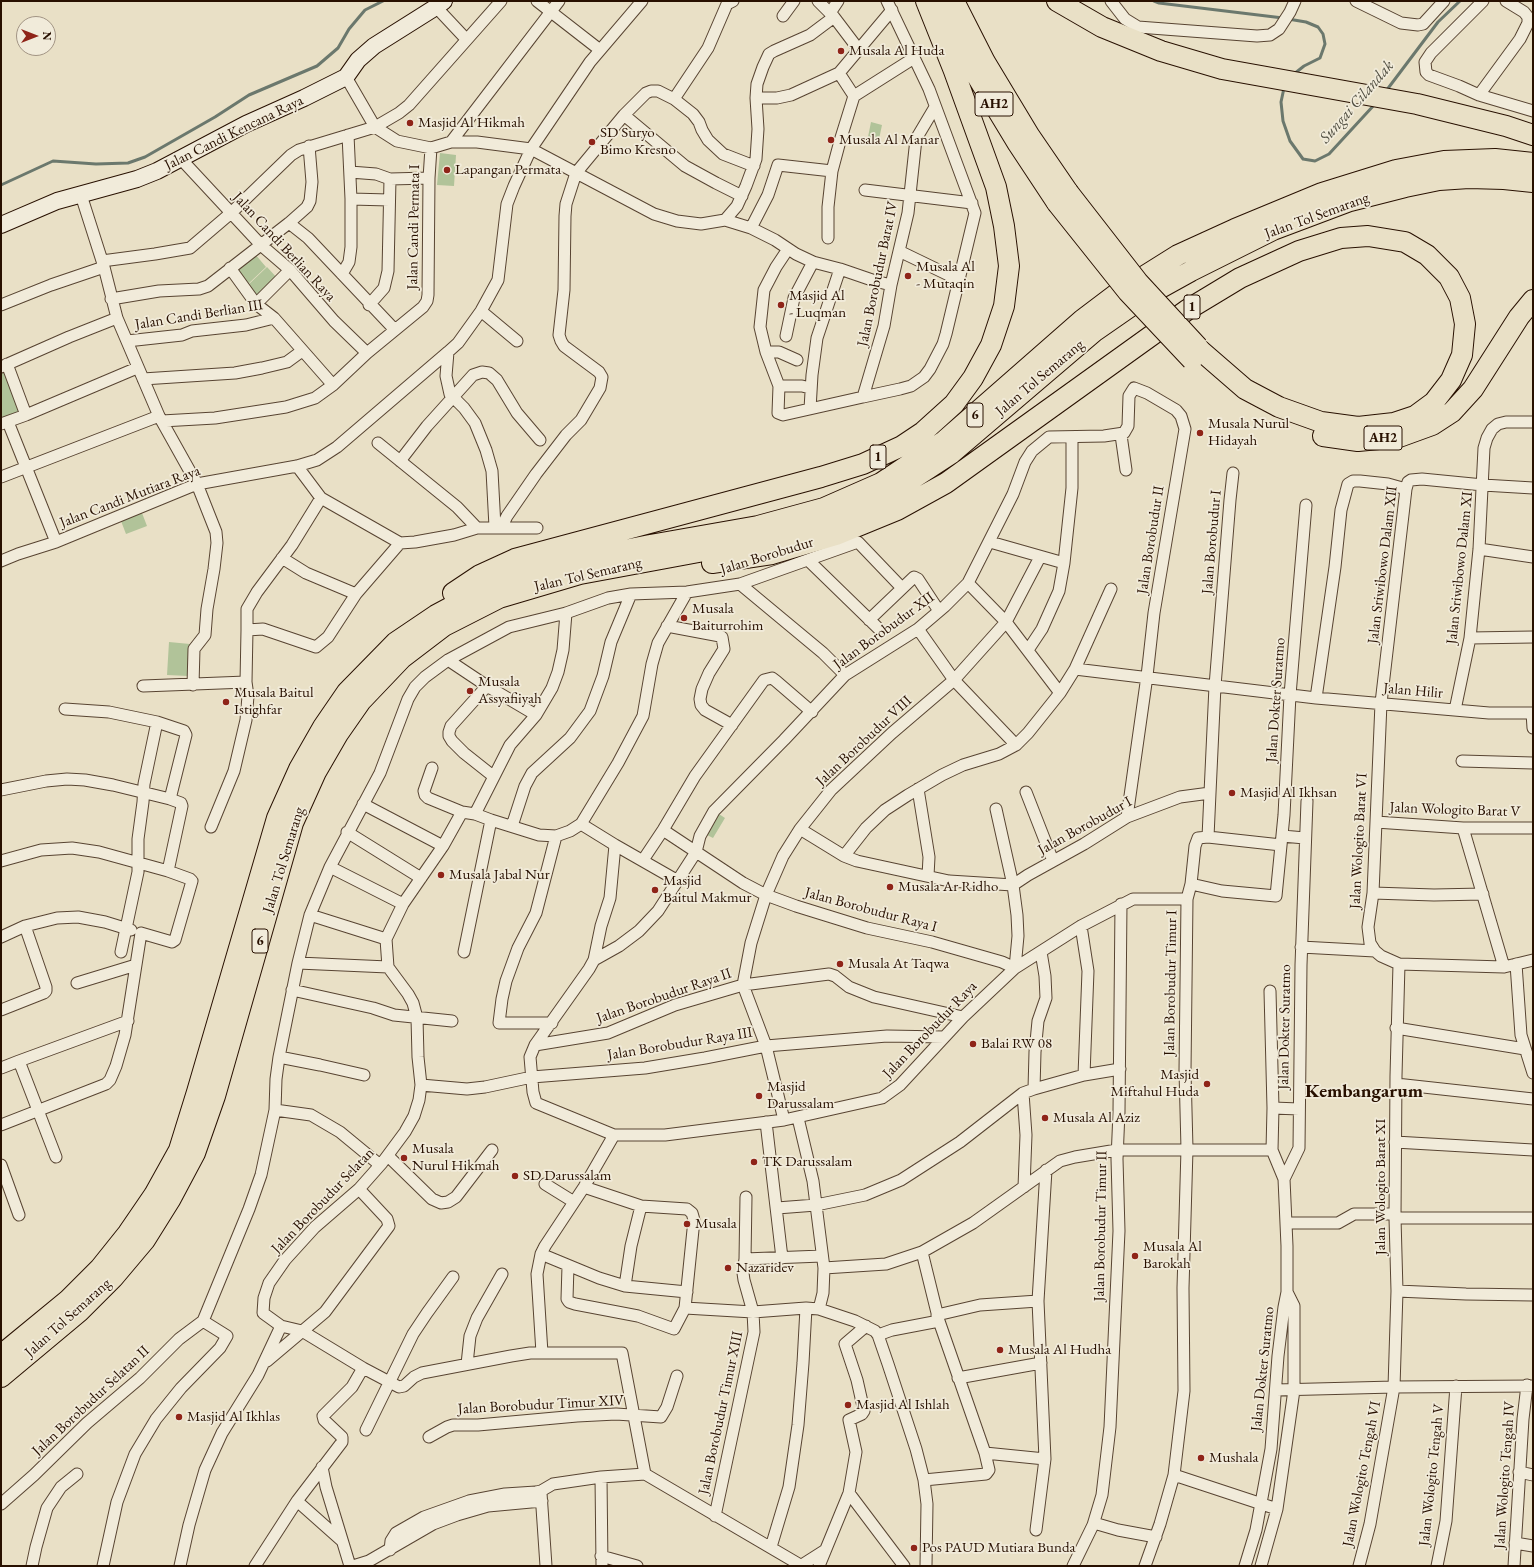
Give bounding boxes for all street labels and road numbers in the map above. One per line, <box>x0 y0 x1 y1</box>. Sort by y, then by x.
street label: Jalan Candi Kencana Raya <box>162 92 306 174</box>
road number: AH2 <box>975 92 1013 116</box>
street label: Jalan Candi Permata I <box>404 164 424 290</box>
street label: Jalan Candi Berlian Raya <box>229 189 339 305</box>
street label: Jalan Tol Semarang <box>1262 189 1372 243</box>
street label: Jalan Borobudur Barat IV <box>854 200 902 348</box>
road number: 1 <box>1184 295 1200 319</box>
street label: Jalan Candi Berlian III <box>134 296 264 334</box>
street label: Jalan Tol Semarang <box>992 336 1088 420</box>
road number: 6 <box>967 403 983 427</box>
road number: AH2 <box>1364 426 1402 450</box>
road number: 1 <box>870 445 886 469</box>
street label: Jalan Candi Mutiara Raya <box>57 462 203 532</box>
street label: Jalan Borobudur II <box>1134 484 1168 596</box>
street label: Jalan Sriwibowo Dalam XII <box>1364 485 1402 645</box>
street label: Jalan Borobudur I <box>1198 489 1226 595</box>
street label: Jalan Sriwibowo Dalam XI <box>1443 491 1477 645</box>
street label: Jalan Borobudur <box>718 533 816 579</box>
street label: Jalan Tol Semarang <box>532 554 644 596</box>
street label: Jalan Borobudur XII <box>830 588 938 674</box>
street label: Jalan Dokter Suratmo <box>1263 637 1289 763</box>
street label: Jalan Hilir <box>1382 679 1444 703</box>
street label: Jalan Borobudur VIII <box>812 692 916 790</box>
street label: Jalan Wologito Barat VI <box>1346 773 1372 909</box>
street label: Jalan Borobudur I <box>1035 793 1135 859</box>
street label: Jalan Wologito Barat V <box>1389 799 1521 821</box>
street label: Jalan Tol Semarang <box>259 805 309 915</box>
street label: Jalan Borobudur Raya I <box>803 884 939 936</box>
street label: Jalan Borobudur Timur I <box>1161 910 1181 1056</box>
road number: 6 <box>252 929 268 953</box>
street label: Jalan Borobudur Raya II <box>594 964 734 1028</box>
street label: Jalan Dokter Suratmo <box>1275 964 1295 1090</box>
street label: Jalan Borobudur Raya <box>879 978 981 1082</box>
street label: Jalan Borobudur Raya III <box>606 1024 754 1064</box>
street label: Jalan Wologito Barat XI <box>1372 1119 1390 1255</box>
street label: Jalan Borobudur Selatan <box>268 1144 378 1258</box>
street label: Jalan Borobudur Timur II <box>1091 1150 1111 1302</box>
street label: Jalan Tol Semarang <box>21 1275 115 1361</box>
street label: Jalan Dokter Suratmo <box>1247 1306 1279 1432</box>
street label: Jalan Borobudur Timur XIII <box>695 1330 747 1496</box>
street label: Jalan Borobudur Selatan II <box>29 1342 153 1460</box>
street label: Jalan Borobudur Timur XIV <box>457 1392 625 1418</box>
street label: Jalan Wologito Tengah VI <box>1339 1400 1385 1548</box>
street label: Jalan Wologito Tengah IV <box>1491 1401 1519 1549</box>
street label: Jalan Wologito Tengah V <box>1416 1403 1448 1547</box>

